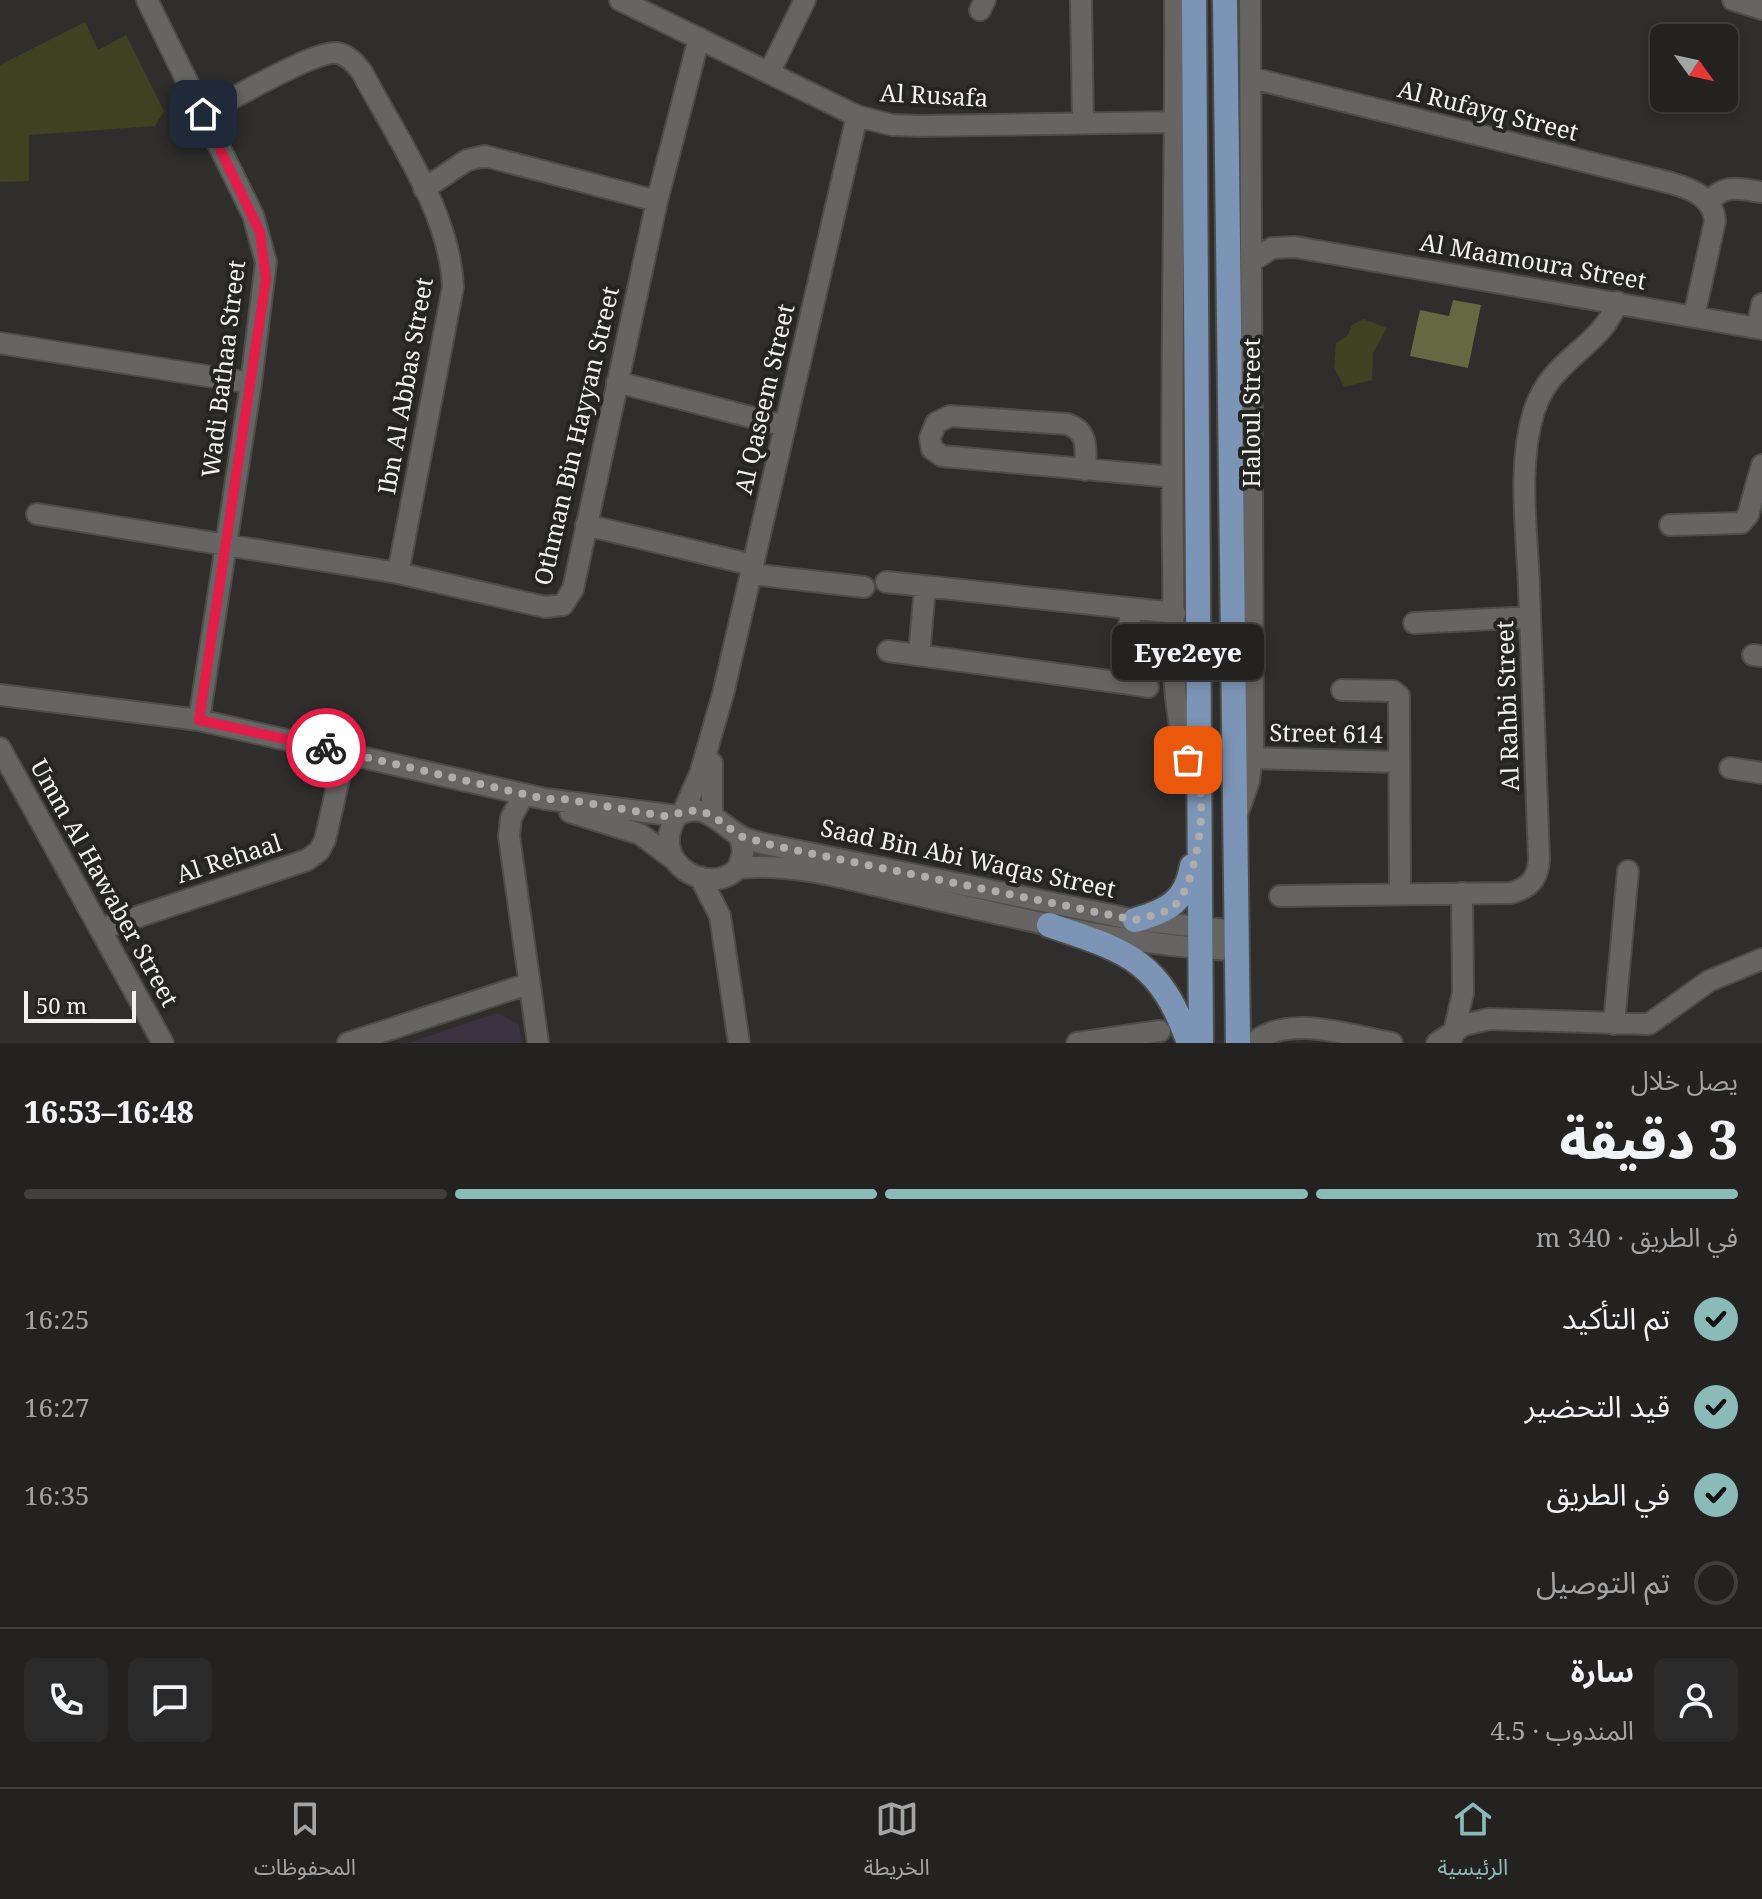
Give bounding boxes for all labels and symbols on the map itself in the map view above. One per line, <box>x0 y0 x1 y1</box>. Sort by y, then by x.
north arrow <box>1650 24 1738 112</box>
street label: Al Rufayq Street <box>1395 71 1582 148</box>
street label: Al Rusafa <box>879 75 989 114</box>
pin <box>169 80 237 148</box>
street label: Al Maamoura Street <box>1417 224 1649 297</box>
street label: Wadi Bathaa Street <box>193 258 252 479</box>
street label: Ibn Al Abbas Street <box>369 275 440 497</box>
street label: Othman Bin Hayyan Street <box>525 283 626 588</box>
street label: Al Qaseem Street <box>726 300 801 497</box>
street label: Haloul Street <box>1234 338 1267 488</box>
street label: Al Rahbi Street <box>1487 620 1526 792</box>
callout: Eye2eye <box>1112 624 1264 680</box>
courier <box>286 708 366 788</box>
street label: Street 614 <box>1269 715 1384 750</box>
pin <box>1154 726 1222 794</box>
street label: Umm Al Hawaber Street <box>23 753 187 1012</box>
street label: Saad Bin Abi Waqas Street <box>818 810 1119 905</box>
street label: Al Rehaal <box>172 825 286 890</box>
scale bar <box>24 987 136 1023</box>

